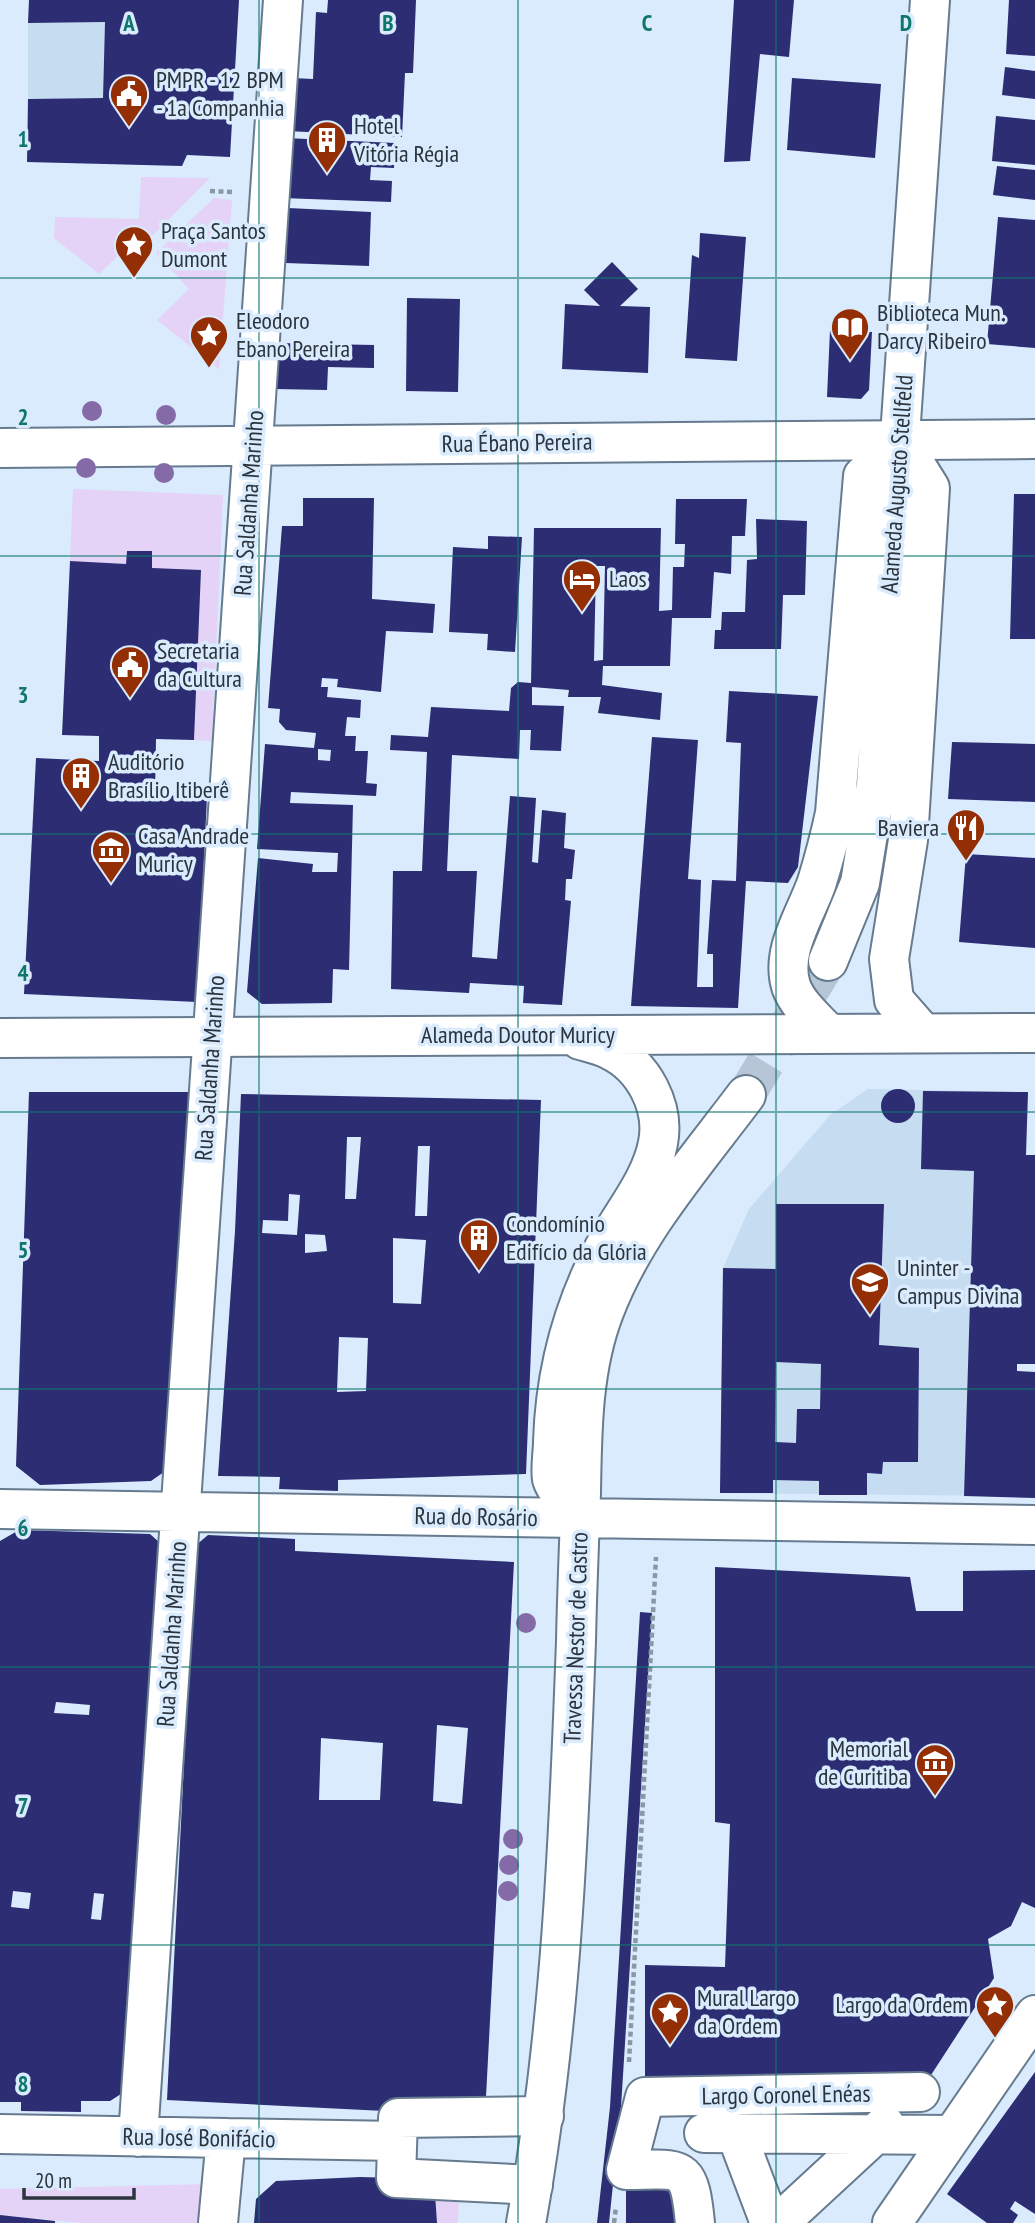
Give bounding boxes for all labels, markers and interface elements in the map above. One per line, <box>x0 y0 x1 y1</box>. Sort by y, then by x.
text: A <box>122 8 135 37</box>
text: B <box>382 8 394 37</box>
text: C <box>642 8 653 37</box>
text: D <box>900 8 912 37</box>
place label: PMPR - 12 BPM - 1a Companhia <box>156 64 284 123</box>
public building icon: PMPR - 12 BPM - 1a Companhia <box>108 73 150 128</box>
place label: Hotel Vitória Régia <box>353 110 459 169</box>
building icon: Hotel Vitória Régia <box>306 119 348 174</box>
text: 1 <box>18 124 29 153</box>
place label: Praça Santos Dumont <box>161 215 266 274</box>
place icon: Praça Santos Dumont <box>113 224 155 279</box>
place label: Biblioteca Mun. Darcy Ribeiro <box>877 297 1005 356</box>
place label: Eleodoro Ebano Pereira <box>236 305 350 364</box>
library icon: Biblioteca Mun. Darcy Ribeiro <box>829 306 871 361</box>
place icon: Eleodoro Ebano Pereira <box>188 314 230 369</box>
street label: Alameda Augusto Stellfeld <box>873 374 920 594</box>
text: 2 <box>18 402 29 431</box>
street label: Rua Saldanha Marinho <box>227 409 270 597</box>
street label: Rua Ébano Pereira <box>441 426 593 459</box>
hotel icon: Laos <box>561 558 603 613</box>
place label: Laos <box>609 563 647 594</box>
place label: Secretaria da Cultura <box>157 635 242 694</box>
public building icon: Secretaria da Cultura <box>109 644 151 699</box>
text: 3 <box>18 680 29 709</box>
place label: Auditório Brasílio Itiberê <box>108 746 229 805</box>
building icon: Auditório Brasílio Itiberê <box>60 755 102 810</box>
restaurant icon: Baviera <box>945 807 987 862</box>
place label: Baviera <box>877 812 939 843</box>
place label: Casa Andrade Muricy <box>138 820 249 879</box>
museum icon: Casa Andrade Muricy <box>90 829 132 884</box>
text: 4 <box>18 958 29 987</box>
street label: Rua Saldanha Marinho <box>188 974 231 1162</box>
street label: Alameda Doutor Muricy <box>421 1019 615 1050</box>
place label: Condomínio Edifício da Glória <box>506 1208 647 1267</box>
building icon: Condomínio Edifício da Glória <box>458 1217 500 1272</box>
text: 5 <box>18 1235 29 1264</box>
place label: Uninter - Campus Divina <box>897 1252 1019 1311</box>
school or university icon: Uninter - Campus Divina <box>849 1261 891 1316</box>
street label: Rua do Rosário <box>414 1500 538 1533</box>
text: 6 <box>18 1513 29 1542</box>
street label: Travessa Nestor de Castro <box>556 1532 595 1744</box>
street label: Rua Saldanha Marinho <box>150 1540 193 1728</box>
place label: Memorial de Curitiba <box>818 1733 908 1792</box>
museum icon: Memorial de Curitiba <box>914 1742 956 1797</box>
text: 7 <box>18 1791 29 1820</box>
place label: Mural Largo da Ordem <box>697 1982 796 2041</box>
place icon: Largo da Ordem <box>974 1984 1016 2039</box>
place label: Largo da Ordem <box>836 1989 968 2020</box>
place icon: Mural Largo da Ordem <box>649 1991 691 2046</box>
text: 8 <box>18 2069 29 2098</box>
street label: Largo Coronel Enéas <box>701 2078 871 2111</box>
street label: Rua José Bonifácio <box>122 2121 276 2154</box>
scale bar <box>24 2156 135 2200</box>
text: 20 m <box>35 2167 72 2194</box>

